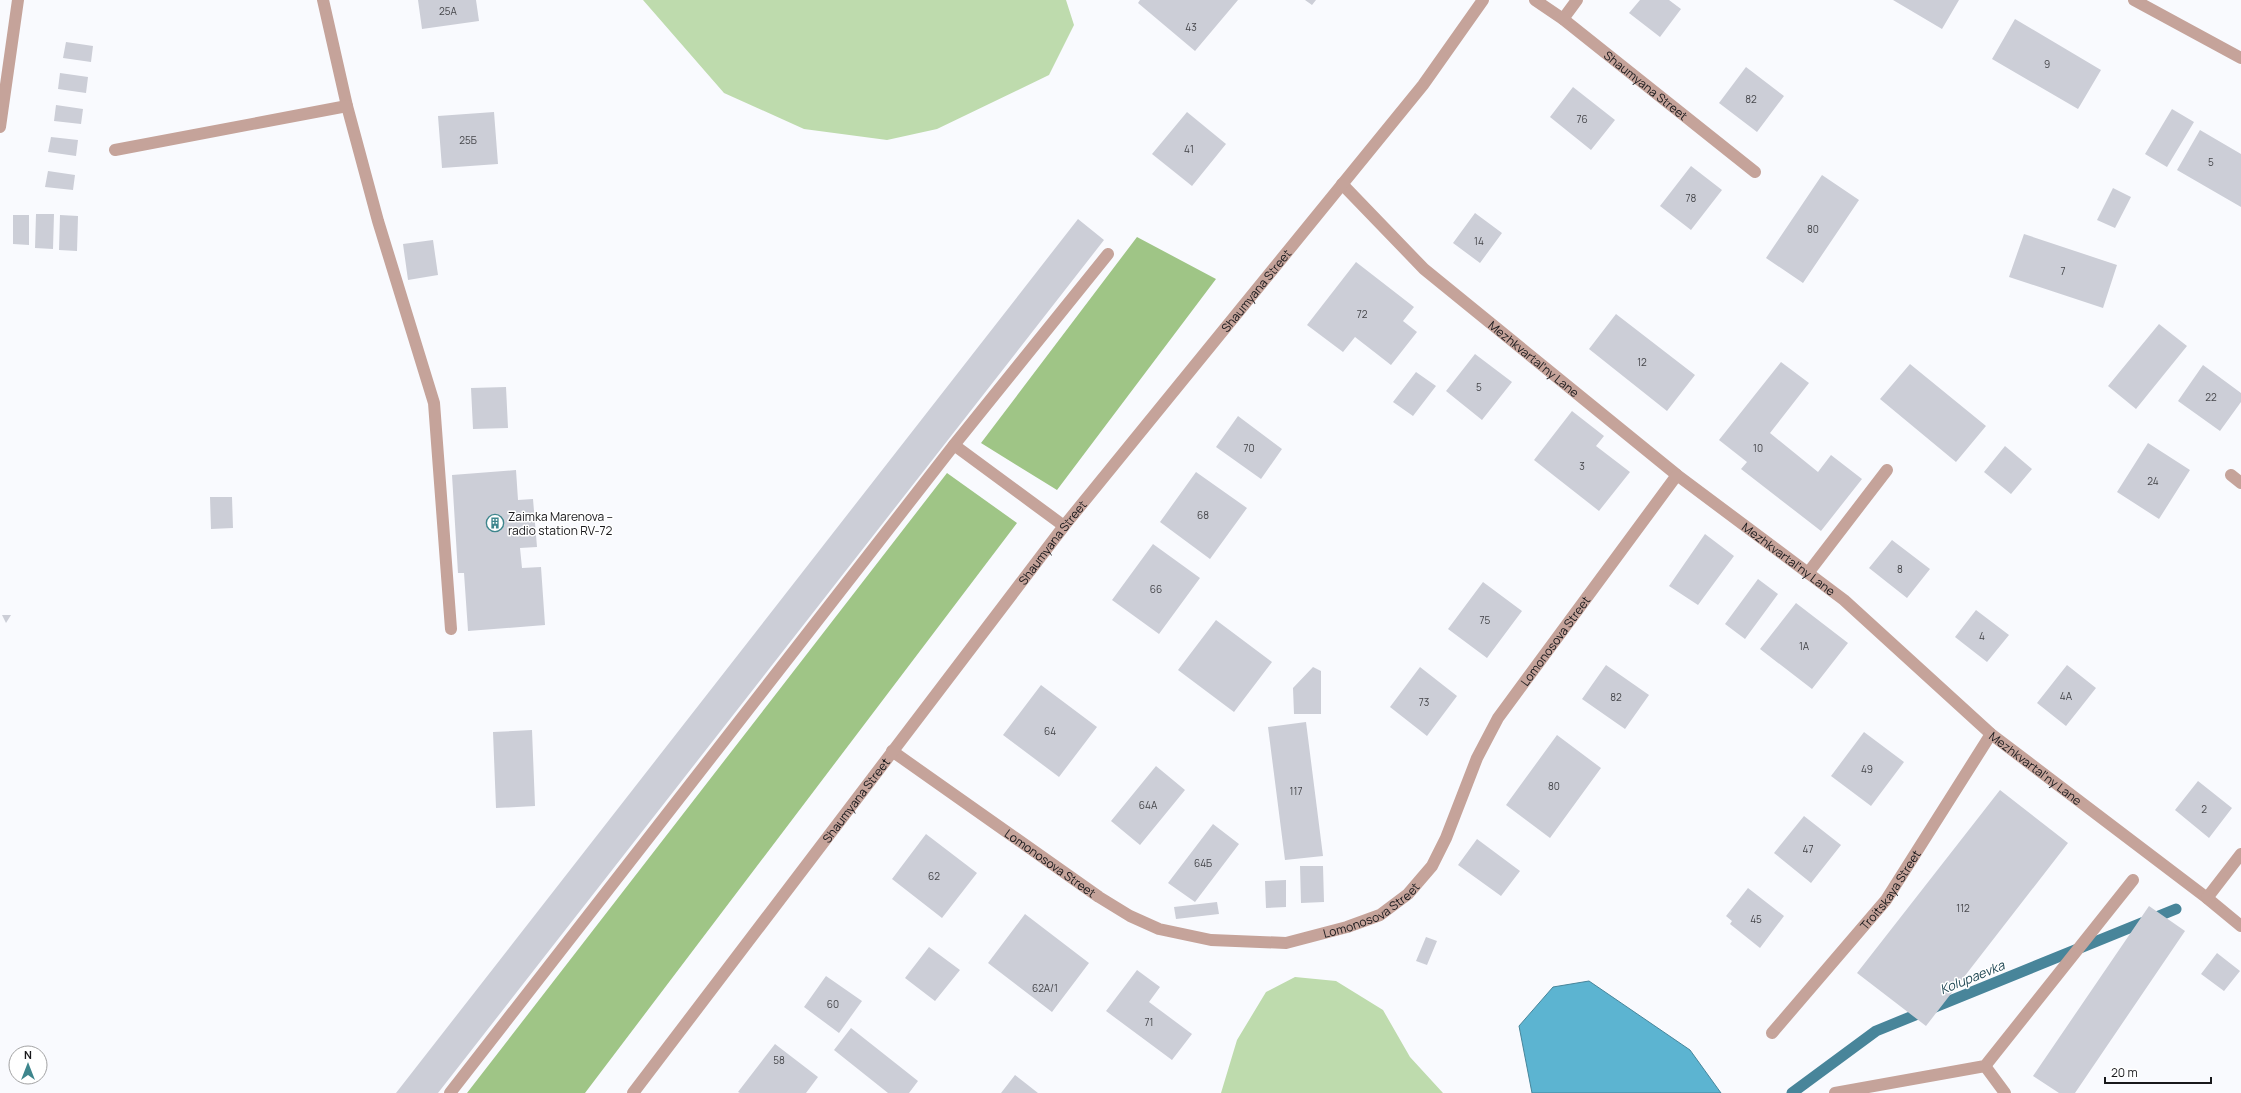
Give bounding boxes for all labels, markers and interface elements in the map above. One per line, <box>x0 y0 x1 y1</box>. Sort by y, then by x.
house number: 25А <box>439 4 458 18</box>
house number: 43 <box>1185 20 1197 34</box>
street label: Shaumyana Street <box>1601 47 1692 124</box>
house number: 9 <box>2044 57 2050 71</box>
house number: 82 <box>1745 92 1757 106</box>
house number: 76 <box>1576 112 1588 126</box>
house number: 25Б <box>459 133 477 147</box>
house number: 41 <box>1184 142 1194 156</box>
house number: 5 <box>2208 155 2214 169</box>
house number: 78 <box>1686 191 1697 205</box>
house number: 80 <box>1807 222 1819 236</box>
house number: 14 <box>1474 234 1484 248</box>
street label: Shaumyana Street <box>1217 245 1295 336</box>
house number: 7 <box>2060 264 2066 278</box>
house number: 72 <box>1357 307 1368 321</box>
street label: Mezhkvartal'ny Lane <box>1485 317 1583 401</box>
house number: 12 <box>1637 355 1647 369</box>
house number: 5 <box>1476 380 1482 394</box>
house number: 22 <box>2205 390 2217 404</box>
house number: 70 <box>1243 441 1255 455</box>
house number: 10 <box>1753 441 1763 455</box>
house number: 3 <box>1579 459 1585 473</box>
house number: 24 <box>2147 474 2159 488</box>
street label: Shaumyana Street <box>1014 496 1090 588</box>
place label: Zaimka Marenova – radio station RV-72 <box>508 508 613 539</box>
house number: 68 <box>1197 508 1209 522</box>
building icon: Zaimka Marenova – radio station RV-72 <box>485 513 505 533</box>
street label: Mezhkvartal'ny Lane <box>1739 518 1839 599</box>
house number: 8 <box>1897 562 1903 576</box>
house number: 66 <box>1150 582 1162 596</box>
street label: Lomonosova Street <box>1516 592 1594 689</box>
house number: 75 <box>1480 613 1491 627</box>
house number: 4 <box>1979 629 1985 643</box>
house number: 1А <box>1799 639 1810 653</box>
house number: 4А <box>2060 689 2073 703</box>
house number: 82 <box>1610 690 1622 704</box>
house number: 73 <box>1419 695 1429 709</box>
house number: 64 <box>1044 724 1056 738</box>
street label: Mezhkvartal'ny Lane <box>1986 727 2086 809</box>
street label: Shaumyana Street <box>818 754 894 846</box>
house number: 49 <box>1861 762 1873 776</box>
house number: 80 <box>1548 779 1560 793</box>
house number: 117 <box>1290 784 1302 798</box>
house number: 64А <box>1139 798 1158 812</box>
house number: 2 <box>2201 802 2207 816</box>
street label: Lomonosova Street <box>1002 825 1100 901</box>
house number: 47 <box>1803 842 1813 856</box>
street label: Troitskaya Street <box>1856 846 1924 933</box>
house number: 64Б <box>1194 856 1212 870</box>
house number: 62 <box>928 869 940 883</box>
street label: Lomonosova Street <box>1321 878 1423 941</box>
house number: 112 <box>1956 901 1970 915</box>
house number: 45 <box>1750 912 1762 926</box>
water label: Kolupaevka <box>1937 956 2008 998</box>
house number: 62А/1 <box>1032 981 1058 995</box>
house number: 60 <box>827 997 839 1011</box>
house number: 71 <box>1145 1015 1153 1029</box>
north arrow <box>8 1045 48 1085</box>
text: N <box>24 1047 32 1062</box>
house number: 58 <box>773 1053 785 1067</box>
scale bar <box>2105 1059 2211 1085</box>
text: 20 m <box>2111 1064 2138 1081</box>

